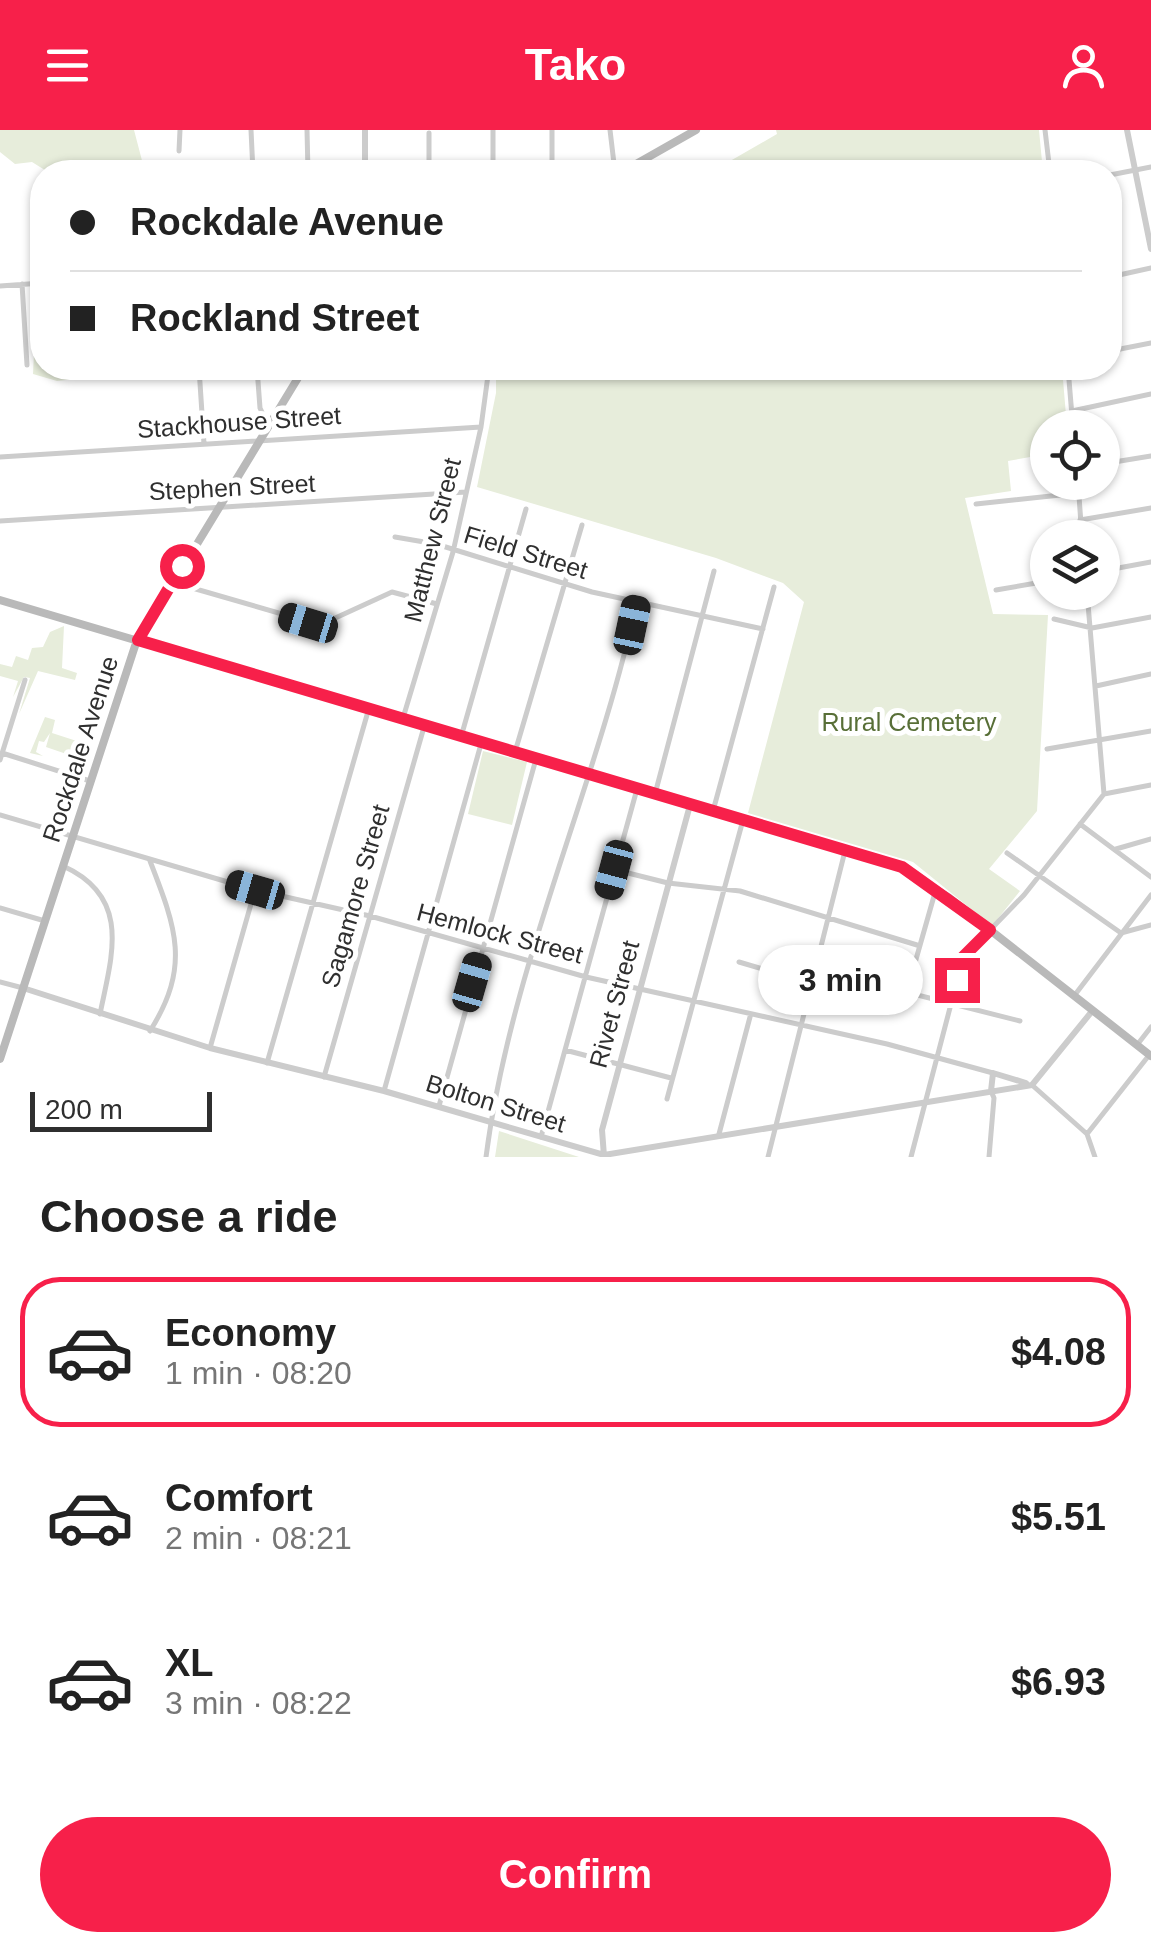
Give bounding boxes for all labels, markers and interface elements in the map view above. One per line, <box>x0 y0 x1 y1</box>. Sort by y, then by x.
icon: menu <box>40 38 95 93</box>
icon: person <box>1056 38 1111 93</box>
text: Tako <box>525 39 626 90</box>
text: Rockdale Avenue <box>130 201 444 243</box>
text: Rockland Street <box>130 297 419 339</box>
street label: Stackhouse Street <box>136 401 342 443</box>
map controls <box>1030 410 1120 610</box>
button: locate <box>1030 410 1120 500</box>
street label: Matthew Street <box>398 455 466 625</box>
street label: Stephen Street <box>148 469 316 505</box>
street label: Field Street <box>461 520 591 584</box>
button: layers <box>1030 520 1120 610</box>
route start <box>160 544 205 589</box>
car <box>611 593 653 657</box>
car <box>275 600 341 646</box>
street label: Rockdale Avenue <box>37 652 123 846</box>
park label: Rural Cemetery <box>821 708 997 736</box>
street label: Sagamore Street <box>315 801 395 991</box>
car <box>592 837 636 903</box>
car <box>222 867 288 913</box>
street label: Hemlock Street <box>414 897 586 969</box>
street label: Rivet Street <box>584 937 644 1071</box>
callout: 3 min <box>757 945 922 1015</box>
car <box>449 949 495 1015</box>
route end <box>935 958 980 1003</box>
text: 3 min <box>799 962 882 998</box>
street label: Bolton Street <box>423 1068 569 1138</box>
scale bar <box>30 1087 212 1131</box>
text: 200 m <box>45 1094 123 1125</box>
text: Choose a ride <box>40 1191 338 1242</box>
icon: car <box>45 1307 135 1397</box>
text: Economy <box>165 1312 336 1354</box>
text: $4.08 <box>1011 1331 1106 1373</box>
text: 1 min · 08:20 <box>165 1355 352 1391</box>
icon: car <box>45 1472 135 1562</box>
text: Comfort <box>165 1477 313 1519</box>
text: $5.51 <box>1011 1496 1106 1538</box>
text: 2 min · 08:21 <box>165 1520 352 1556</box>
icon: car <box>45 1637 135 1727</box>
text: XL <box>165 1642 214 1684</box>
text: $6.93 <box>1011 1661 1106 1703</box>
text: 3 min · 08:22 <box>165 1685 352 1721</box>
button: Confirm <box>40 1817 1111 1932</box>

